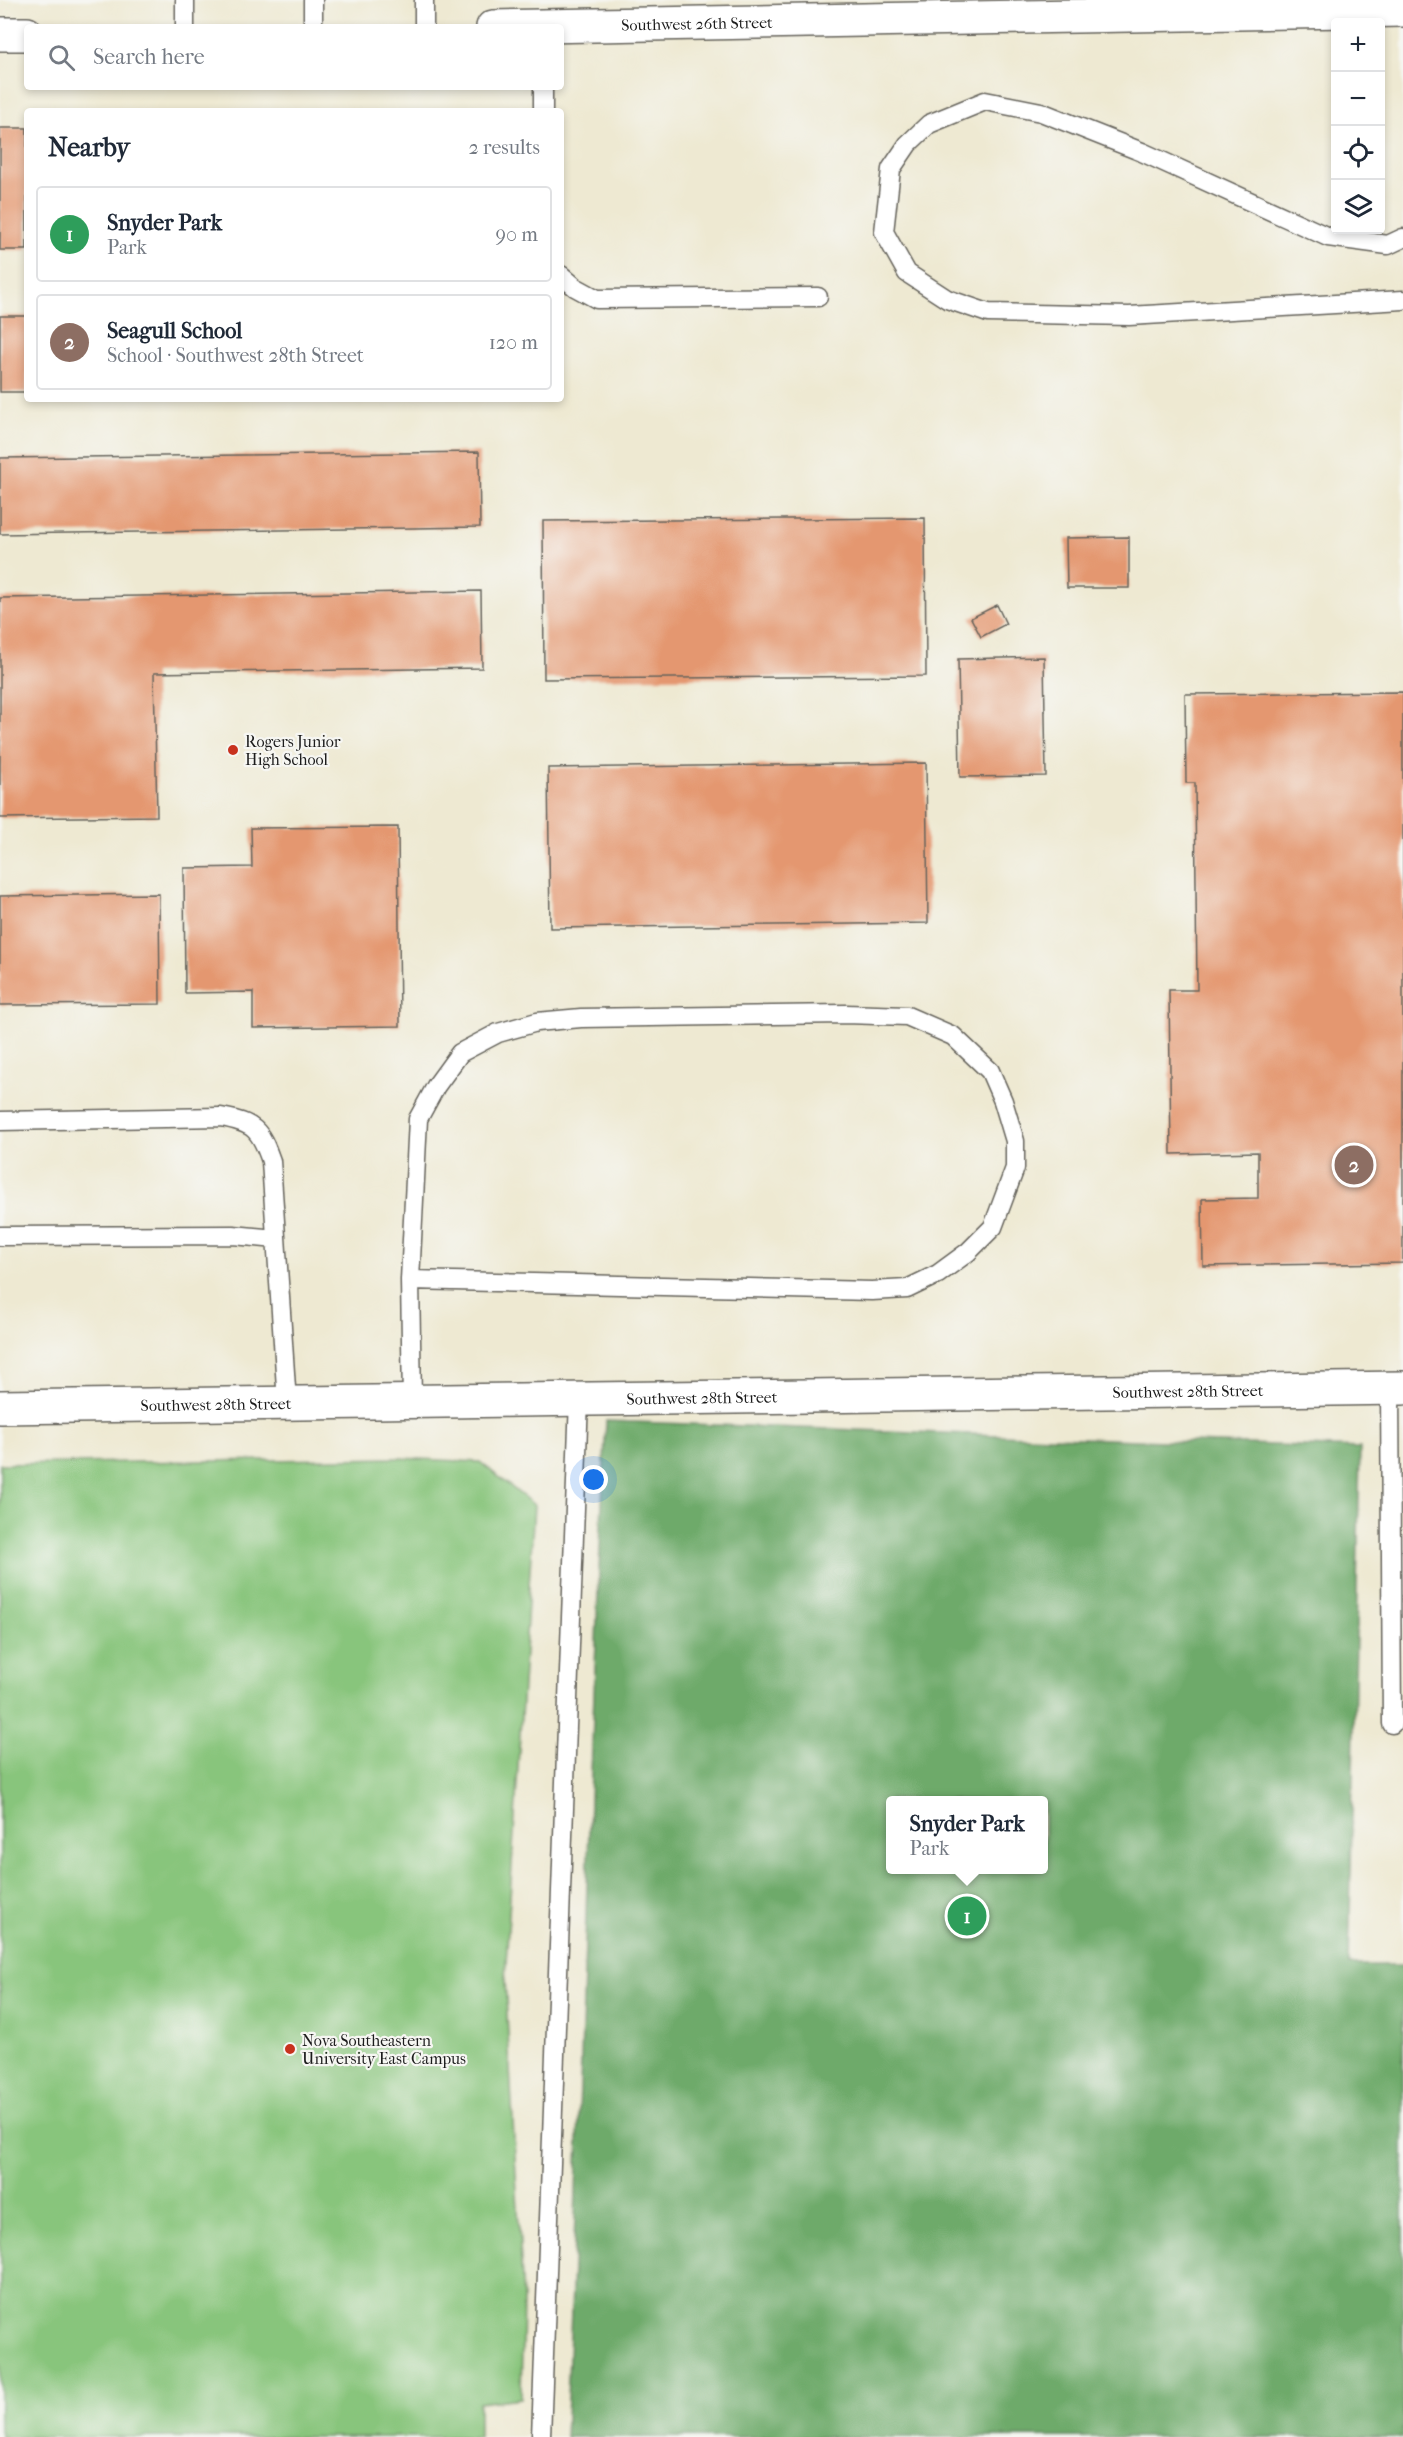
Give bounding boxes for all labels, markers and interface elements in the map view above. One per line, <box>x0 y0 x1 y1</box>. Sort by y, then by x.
street label: Southwest 26th Street <box>621 13 773 35</box>
map controls <box>1331 18 1385 234</box>
button: + <box>1331 18 1385 72</box>
search box <box>24 24 564 90</box>
icon: search <box>45 41 78 74</box>
text: Search here <box>93 44 205 70</box>
button: − <box>1331 72 1385 126</box>
button: locate <box>1331 126 1385 180</box>
text: Nearby <box>48 132 130 163</box>
text: 2 results <box>469 136 540 159</box>
button: layers <box>1331 180 1385 234</box>
text: Snyder Park <box>107 210 222 236</box>
text: 1 <box>66 223 73 246</box>
text: 90 m <box>496 223 538 246</box>
text: Park <box>107 236 147 259</box>
text: Seagull School <box>107 318 242 344</box>
text: 2 <box>64 331 75 354</box>
text: 120 m <box>489 331 538 354</box>
text: School · Southwest 28th Street <box>107 344 364 367</box>
place label: Rogers Junior High School <box>245 732 341 769</box>
marker: Rogers Junior High School <box>226 743 240 757</box>
pin: 2 <box>1334 1142 1374 1188</box>
street label: Southwest 28th Street <box>1112 1381 1264 1402</box>
street label: Southwest 28th Street <box>626 1387 778 1409</box>
street label: Southwest 28th Street <box>140 1394 292 1415</box>
your location <box>579 1465 608 1494</box>
popup <box>886 1796 1048 1874</box>
text: Snyder Park <box>910 1811 1024 1837</box>
text: Park <box>910 1837 949 1860</box>
pin: 1 <box>948 1894 986 1938</box>
place label: Nova Southeastern University East Campus <box>302 2031 466 2068</box>
marker: Nova Southeastern University East Campus <box>283 2042 297 2056</box>

